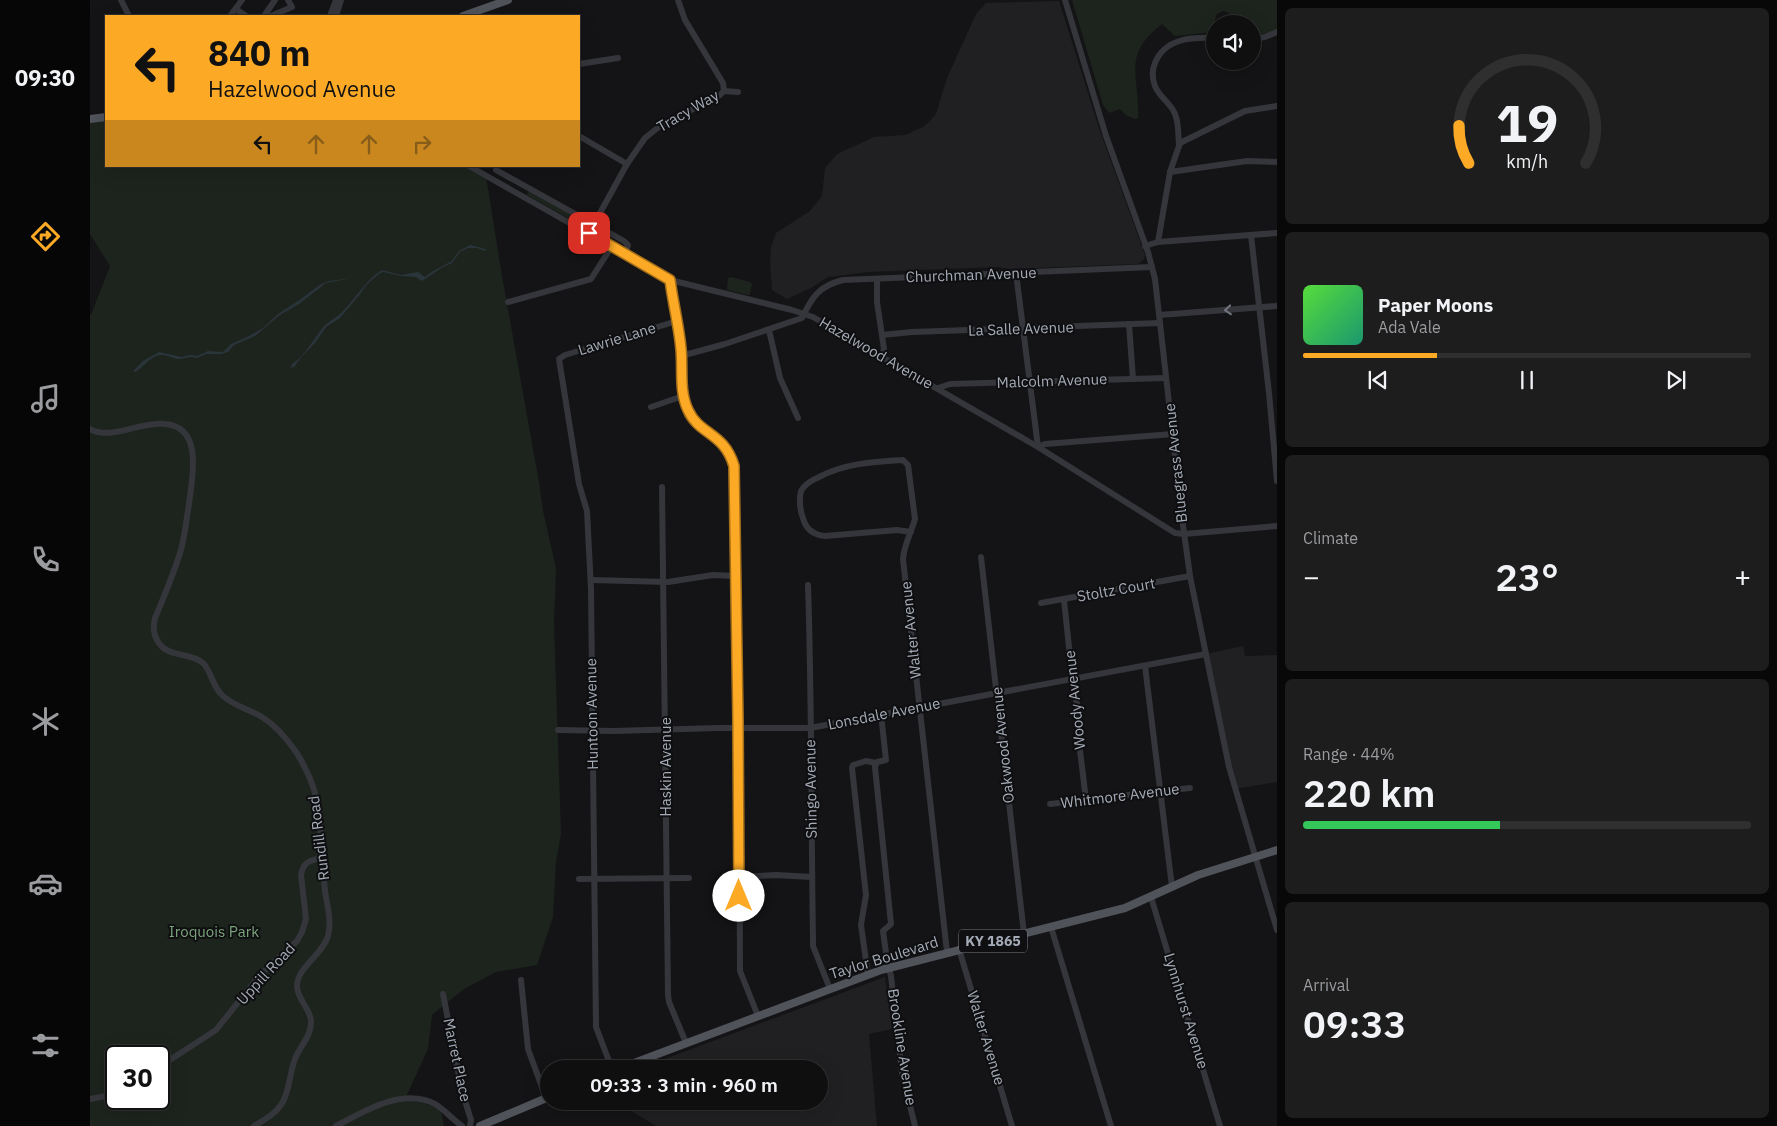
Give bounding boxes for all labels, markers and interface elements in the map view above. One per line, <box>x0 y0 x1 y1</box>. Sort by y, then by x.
map controls <box>1206 15 1261 70</box>
button: sound <box>1206 15 1261 70</box>
text: 840 m <box>208 30 311 76</box>
icon: left <box>125 35 190 100</box>
text: 09:30 <box>15 63 75 92</box>
text: Hazelwood Avenue <box>208 74 396 103</box>
street label: Tracy Way <box>653 85 723 136</box>
text: 19 <box>1496 89 1558 156</box>
icon: left <box>249 130 277 158</box>
icon: ahead <box>302 130 330 158</box>
icon: ahead <box>355 130 383 158</box>
icon: right <box>408 130 436 158</box>
text: km/h <box>1506 150 1548 173</box>
pin <box>568 212 610 254</box>
icon: directions <box>28 219 63 254</box>
icon: arrive <box>575 219 603 247</box>
street label: Churchman Avenue <box>905 263 1037 286</box>
text: Paper Moons <box>1378 293 1493 317</box>
one-way arrow <box>1224 304 1232 315</box>
street label: Hazelwood Avenue <box>816 312 937 393</box>
street label: La Salle Avenue <box>968 317 1074 340</box>
text: Ada Vale <box>1378 317 1441 337</box>
street label: Lawrie Lane <box>576 318 658 359</box>
icon: previous <box>1364 366 1392 394</box>
icon: pause <box>1513 366 1541 394</box>
icon: next <box>1662 366 1690 394</box>
street label: Malcolm Avenue <box>996 369 1108 392</box>
icon: music <box>28 381 63 416</box>
street label: Bluegrass Avenue <box>1160 402 1191 524</box>
text: Climate <box>1303 528 1358 548</box>
icon: phone <box>28 542 63 577</box>
text: 23° <box>1495 552 1559 601</box>
text: − <box>1303 558 1320 595</box>
text: + <box>1734 558 1751 595</box>
street label: Stoltz Court <box>1075 573 1157 606</box>
street label: Walter Avenue <box>896 580 925 680</box>
street label: Woody Avenue <box>1060 649 1089 751</box>
street label: Huntoon Avenue <box>581 658 602 770</box>
street label: Oakwood Avenue <box>987 686 1018 804</box>
street label: Lonsdale Avenue <box>826 693 942 734</box>
icon: climate <box>28 704 63 739</box>
street label: Haskin Avenue <box>656 717 675 817</box>
street label: Shingo Avenue <box>800 739 821 839</box>
text: Range · 44% <box>1303 744 1395 764</box>
text: 220 km <box>1303 768 1435 817</box>
street label: Whitmore Avenue <box>1059 779 1180 812</box>
street label: Rundill Road <box>304 795 333 882</box>
icon: car <box>28 866 63 901</box>
position arrow <box>712 869 764 921</box>
park label: Iroquois Park <box>169 922 259 941</box>
road number: KY 1865 <box>959 929 1027 952</box>
street label: Taylor Boulevard <box>827 932 941 983</box>
street label: Uppill Road <box>232 939 299 1008</box>
street label: Lynnhurst Avenue <box>1160 951 1213 1071</box>
text: Arrival <box>1303 975 1350 995</box>
street label: Brookline Avenue <box>884 987 921 1107</box>
street label: Walter Avenue <box>963 988 1010 1087</box>
text: 09:33 <box>1303 999 1406 1048</box>
street label: Marret Place <box>439 1016 476 1103</box>
icon: filters <box>28 1028 63 1063</box>
speed limit sign: 30 <box>105 1045 170 1110</box>
text: 09:33 · 3 min · 960 m <box>590 1073 778 1097</box>

